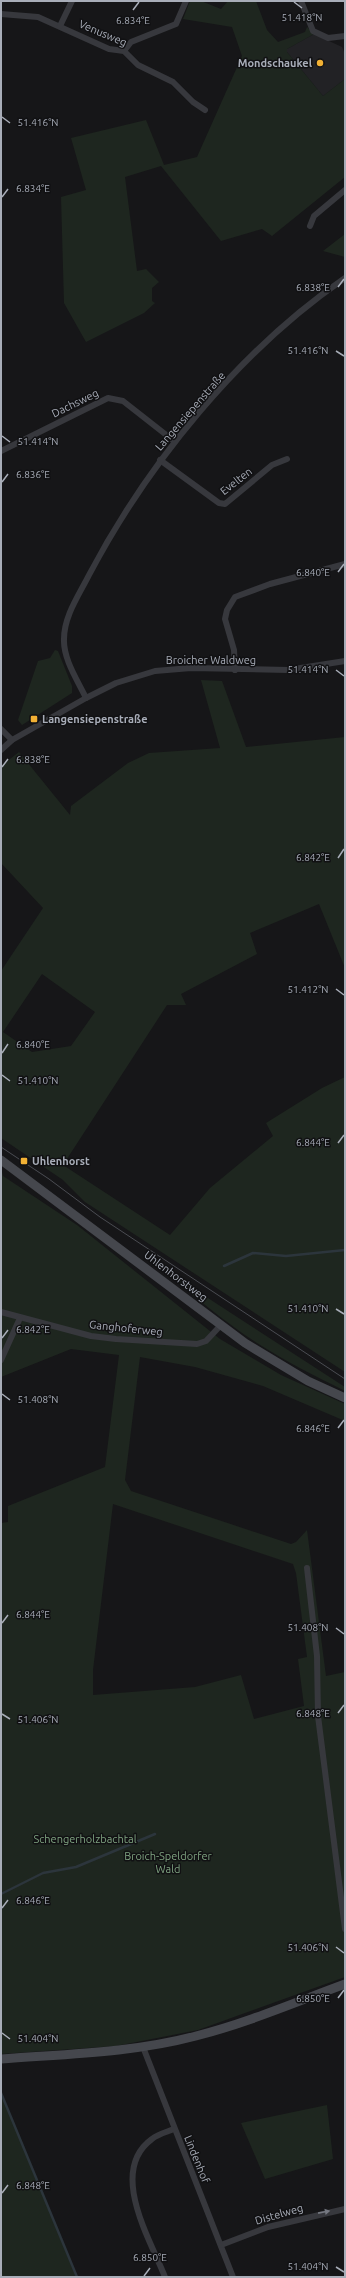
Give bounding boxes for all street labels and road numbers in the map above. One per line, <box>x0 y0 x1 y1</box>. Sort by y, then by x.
street label: Venusweg <box>77 18 129 48</box>
street label: Langensiepenstraße <box>153 369 227 453</box>
street label: Dachsweg <box>50 387 100 419</box>
street label: Evelten <box>218 465 254 497</box>
street label: Broicher Waldweg <box>166 654 256 666</box>
street label: Uhlenhorstweg <box>142 1248 210 1304</box>
street label: Ganghoferweg <box>89 1318 163 1338</box>
street label: Lindenhof <box>182 2133 212 2185</box>
street label: Distelweg <box>254 2201 304 2227</box>

